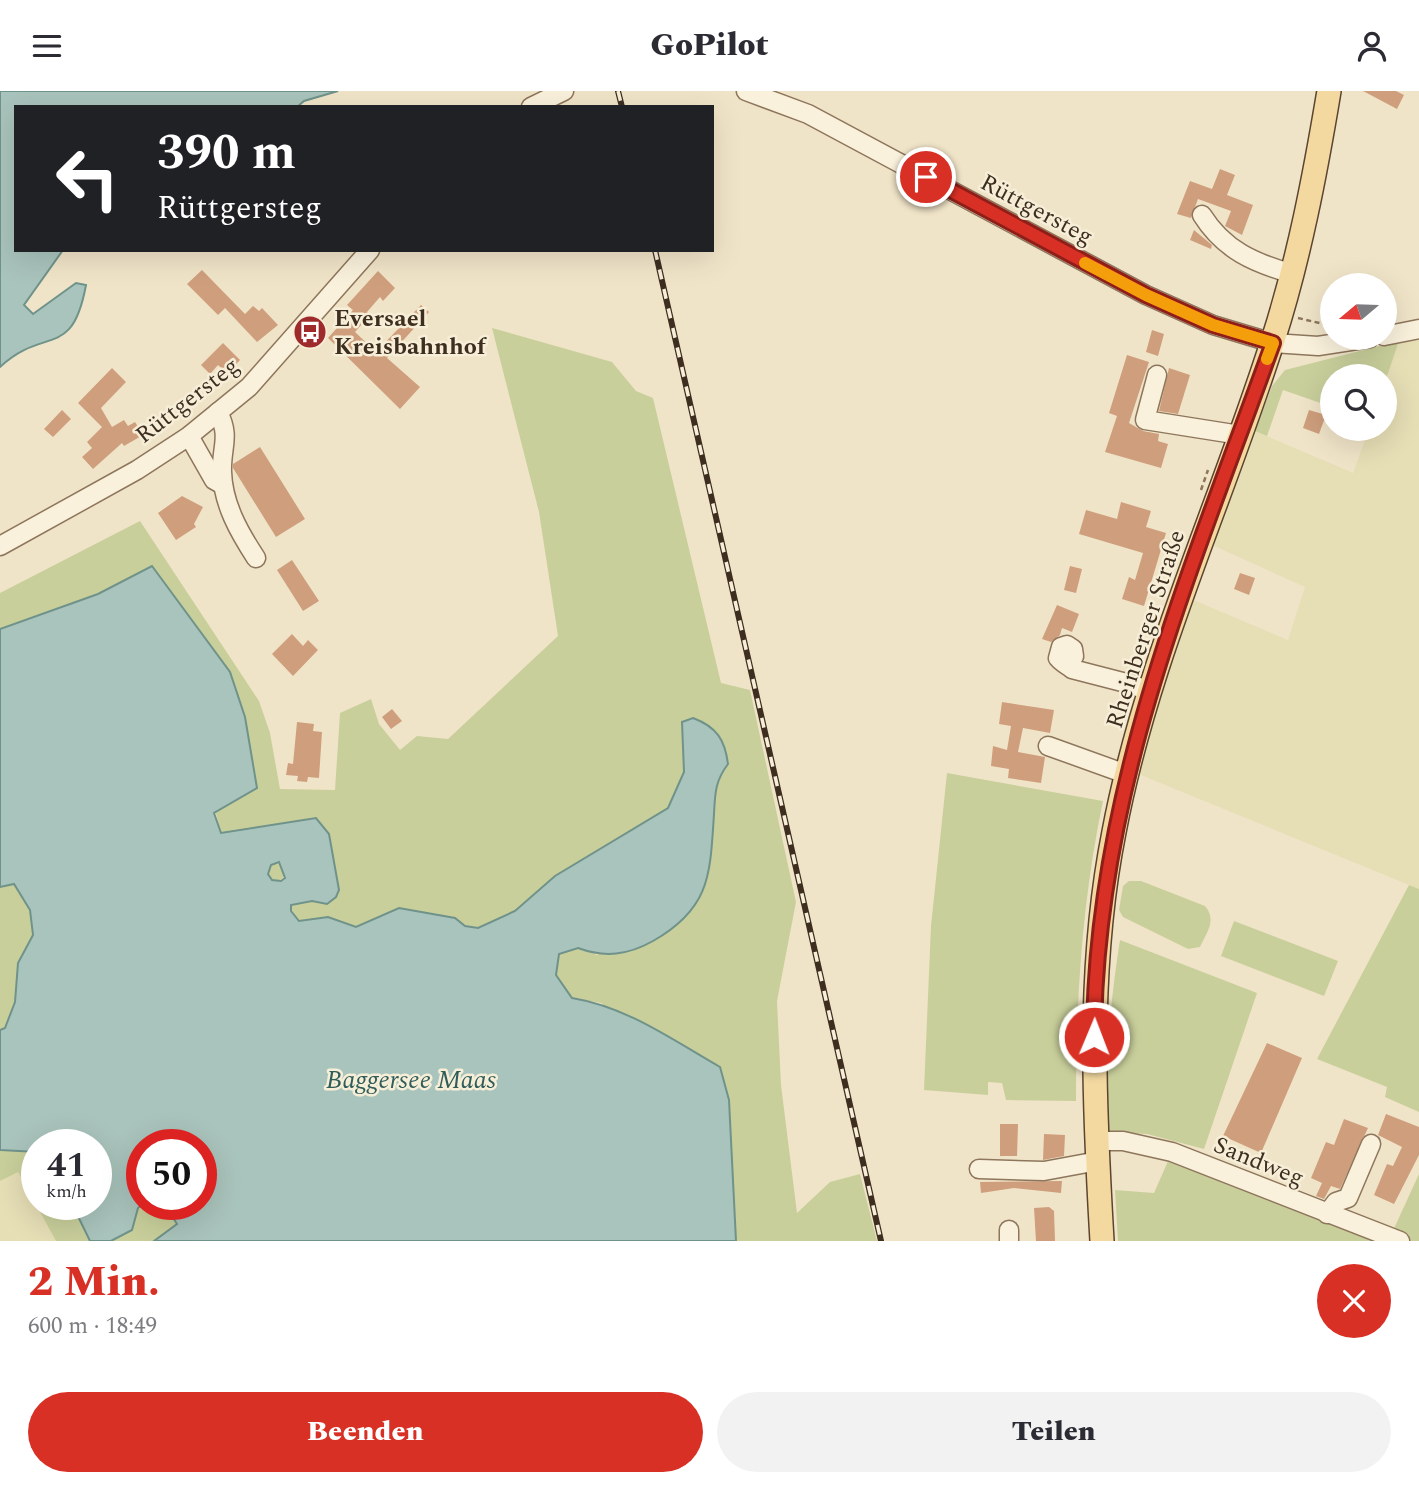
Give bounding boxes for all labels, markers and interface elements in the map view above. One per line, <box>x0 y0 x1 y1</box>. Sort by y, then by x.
text: GoPilot <box>651 21 768 70</box>
icon: menu <box>28 27 66 65</box>
icon: person <box>1353 27 1391 65</box>
text: 390 m <box>157 116 296 191</box>
icon: left <box>42 133 133 224</box>
pin <box>896 147 956 207</box>
icon: arrive <box>907 158 945 196</box>
street label: Rüttgersteg <box>973 165 1100 255</box>
text: Rüttgersteg <box>157 184 322 233</box>
north arrow <box>1320 273 1396 350</box>
map controls <box>1320 273 1397 441</box>
place label: Eversael Kreisbahnhof <box>334 301 488 365</box>
bus stop icon: Eversael Kreisbahnhof <box>291 313 329 351</box>
street label: Rüttgersteg <box>128 349 247 453</box>
button: search <box>1320 364 1397 441</box>
street label: Rheinberger Straße <box>1097 525 1195 733</box>
position arrow <box>1057 1000 1131 1074</box>
water label: Baggersee Maas <box>326 1060 496 1100</box>
street label: Sandweg <box>1208 1127 1309 1196</box>
speed limit sign: 50 <box>126 1129 217 1220</box>
text: 41 <box>47 1139 86 1192</box>
text: km/h <box>46 1178 87 1205</box>
text: 2 Min. <box>28 1251 160 1314</box>
button: close <box>1317 1264 1391 1338</box>
text: 600 m · 18:49 <box>28 1309 157 1344</box>
button: Beenden <box>28 1392 703 1472</box>
button: Teilen <box>717 1392 1391 1472</box>

